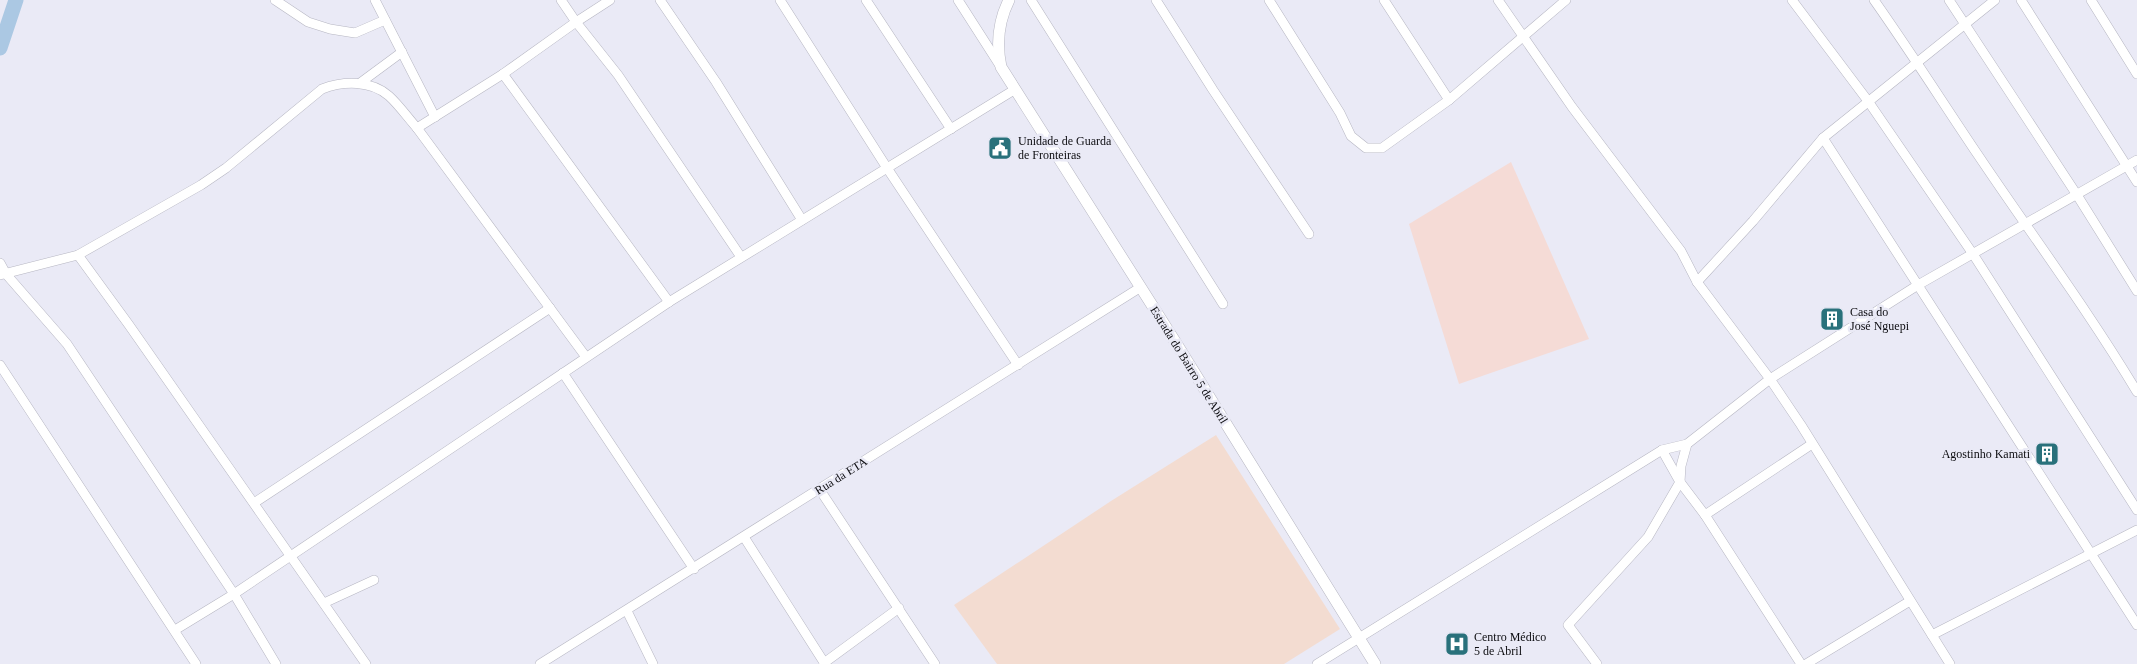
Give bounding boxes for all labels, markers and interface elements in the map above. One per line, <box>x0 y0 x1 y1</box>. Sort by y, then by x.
place label: Unidade de Guarda de Fronteiras <box>1018 134 1112 162</box>
public building icon: Unidade de Guarda de Fronteiras <box>987 135 1013 161</box>
street label: Estrada do Bairro 5 de Abril <box>1147 304 1231 427</box>
place label: Casa do José Nguepi <box>1850 305 1910 333</box>
building icon: Casa do José Nguepi <box>1819 306 1845 332</box>
building icon: Agostinho Kamati <box>2034 441 2060 467</box>
place label: Agostinho Kamati <box>1942 447 2031 461</box>
street label: Rua da ETA <box>812 454 870 498</box>
place label: Centro Médico 5 de Abril <box>1474 630 1546 658</box>
hospital icon: Centro Médico 5 de Abril <box>1444 631 1470 657</box>

